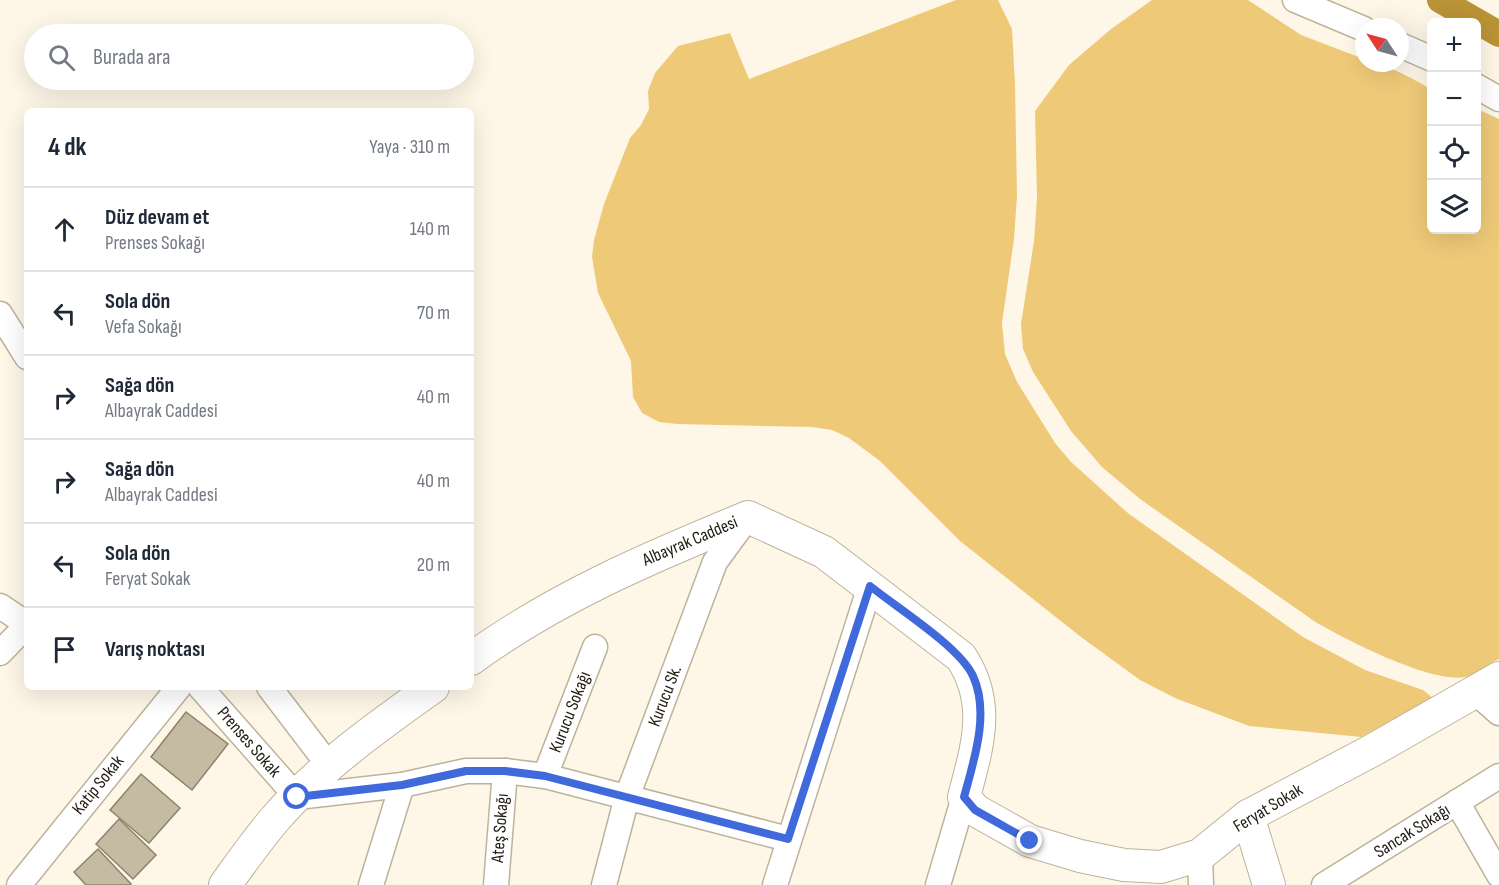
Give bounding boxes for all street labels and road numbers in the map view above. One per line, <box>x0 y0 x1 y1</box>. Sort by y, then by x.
street label: Albayrak Caddesi <box>638 512 741 571</box>
street label: Kurucu Sk. <box>644 663 686 729</box>
street label: Kurucu Sokağı <box>545 668 595 756</box>
street label: Prenses Sokak <box>213 703 285 782</box>
street label: Katip Sokak <box>68 751 128 819</box>
street label: Feryat Sokak <box>1230 779 1306 837</box>
street label: Ateş Sokağı <box>487 793 513 864</box>
street label: Sancak Sokağı <box>1370 799 1454 863</box>

